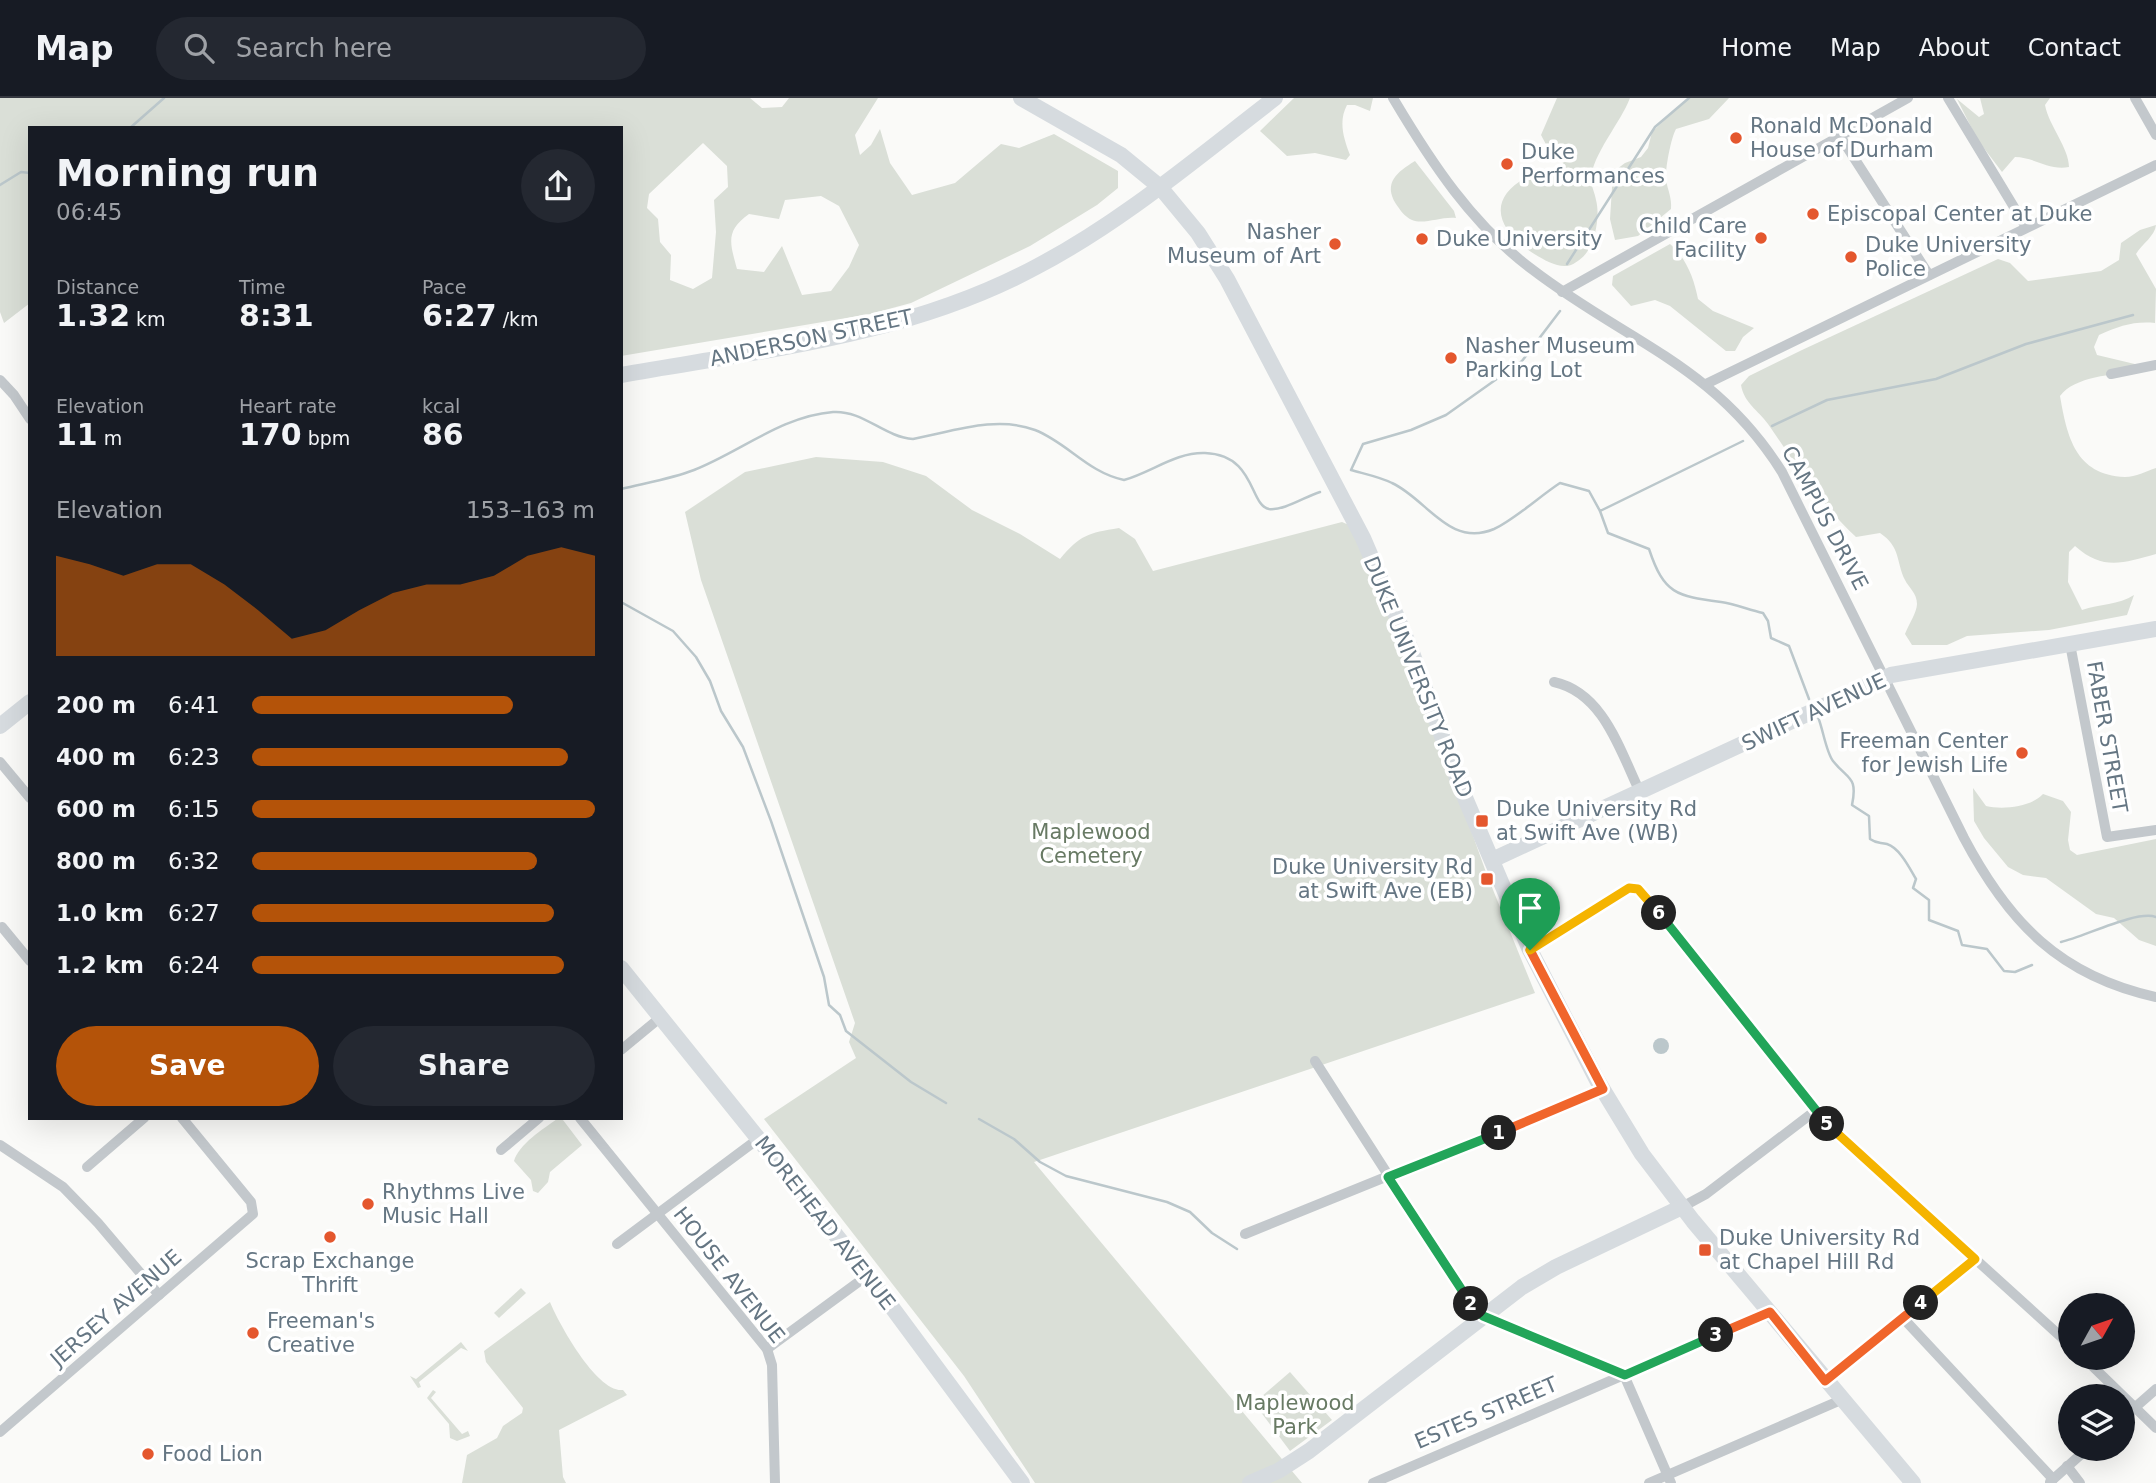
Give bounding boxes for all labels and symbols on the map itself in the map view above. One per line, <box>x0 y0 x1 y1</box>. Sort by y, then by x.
place label: Ronald McDonald House of Durham <box>1750 114 1934 162</box>
marker: Ronald McDonald House of Durham <box>1728 130 1744 146</box>
place label: Duke Performances <box>1521 140 1665 188</box>
marker: Duke Performances <box>1499 156 1515 172</box>
place label: Episcopal Center at Duke <box>1827 202 2092 226</box>
marker: Episcopal Center at Duke <box>1805 206 1821 222</box>
place label: Child Care Facility <box>1639 214 1747 262</box>
place label: Nasher Museum of Art <box>1167 220 1321 268</box>
place label: Duke University <box>1436 227 1602 251</box>
marker: Child Care Facility <box>1753 230 1769 246</box>
marker: Duke University <box>1414 231 1430 247</box>
place label: Duke University Police <box>1865 233 2031 281</box>
marker: Nasher Museum of Art <box>1327 236 1343 252</box>
marker: Duke University Police <box>1843 249 1859 265</box>
street label: ANDERSON STREET <box>708 305 915 371</box>
place label: Nasher Museum Parking Lot <box>1465 334 1635 382</box>
marker: Nasher Museum Parking Lot <box>1443 350 1459 366</box>
street label: CAMPUS DRIVE <box>1777 442 1873 594</box>
street label: DUKE UNIVERSITY ROAD <box>1359 553 1477 801</box>
street label: FABER STREET <box>2082 659 2132 815</box>
street label: SWIFT AVENUE <box>1738 668 1890 756</box>
place label: Freeman Center for Jewish Life <box>1839 729 2008 777</box>
marker: Freeman Center for Jewish Life <box>2014 745 2030 761</box>
place label: Duke University Rd at Swift Ave (WB) <box>1496 797 1697 845</box>
marker: Duke University Rd at Swift Ave (WB) <box>1474 813 1490 829</box>
park label: Maplewood Cemetery <box>1031 820 1151 868</box>
place label: Duke University Rd at Swift Ave (EB) <box>1272 855 1473 903</box>
marker: Duke University Rd at Swift Ave (EB) <box>1479 871 1495 887</box>
pin <box>1500 878 1560 950</box>
pin: 6 <box>1642 896 1676 930</box>
pin: 5 <box>1810 1107 1844 1142</box>
pin: 1 <box>1482 1116 1516 1150</box>
street label: MOREHEAD AVENUE <box>750 1131 900 1315</box>
place label: Rhythms Live Music Hall <box>382 1180 525 1228</box>
marker: Rhythms Live Music Hall <box>360 1196 376 1212</box>
street label: HOUSE AVENUE <box>668 1202 790 1348</box>
place label: Duke University Rd at Chapel Hill Rd <box>1719 1226 1920 1274</box>
marker: Scrap Exchange Thrift <box>322 1229 338 1245</box>
marker: Duke University Rd at Chapel Hill Rd <box>1697 1242 1713 1258</box>
street label: JERSEY AVENUE <box>44 1245 186 1373</box>
place label: Scrap Exchange Thrift <box>246 1249 415 1297</box>
pin: 2 <box>1454 1286 1488 1322</box>
pin: 4 <box>1904 1286 1938 1320</box>
north arrow <box>2058 1293 2135 1370</box>
place label: Freeman's Creative <box>267 1309 375 1357</box>
pin: 3 <box>1698 1318 1734 1352</box>
marker: Freeman's Creative <box>245 1325 261 1341</box>
street label: ESTES STREET <box>1411 1372 1561 1454</box>
park label: Maplewood Park <box>1235 1391 1355 1439</box>
place label: Food Lion <box>162 1442 263 1466</box>
marker: Food Lion <box>140 1446 156 1462</box>

